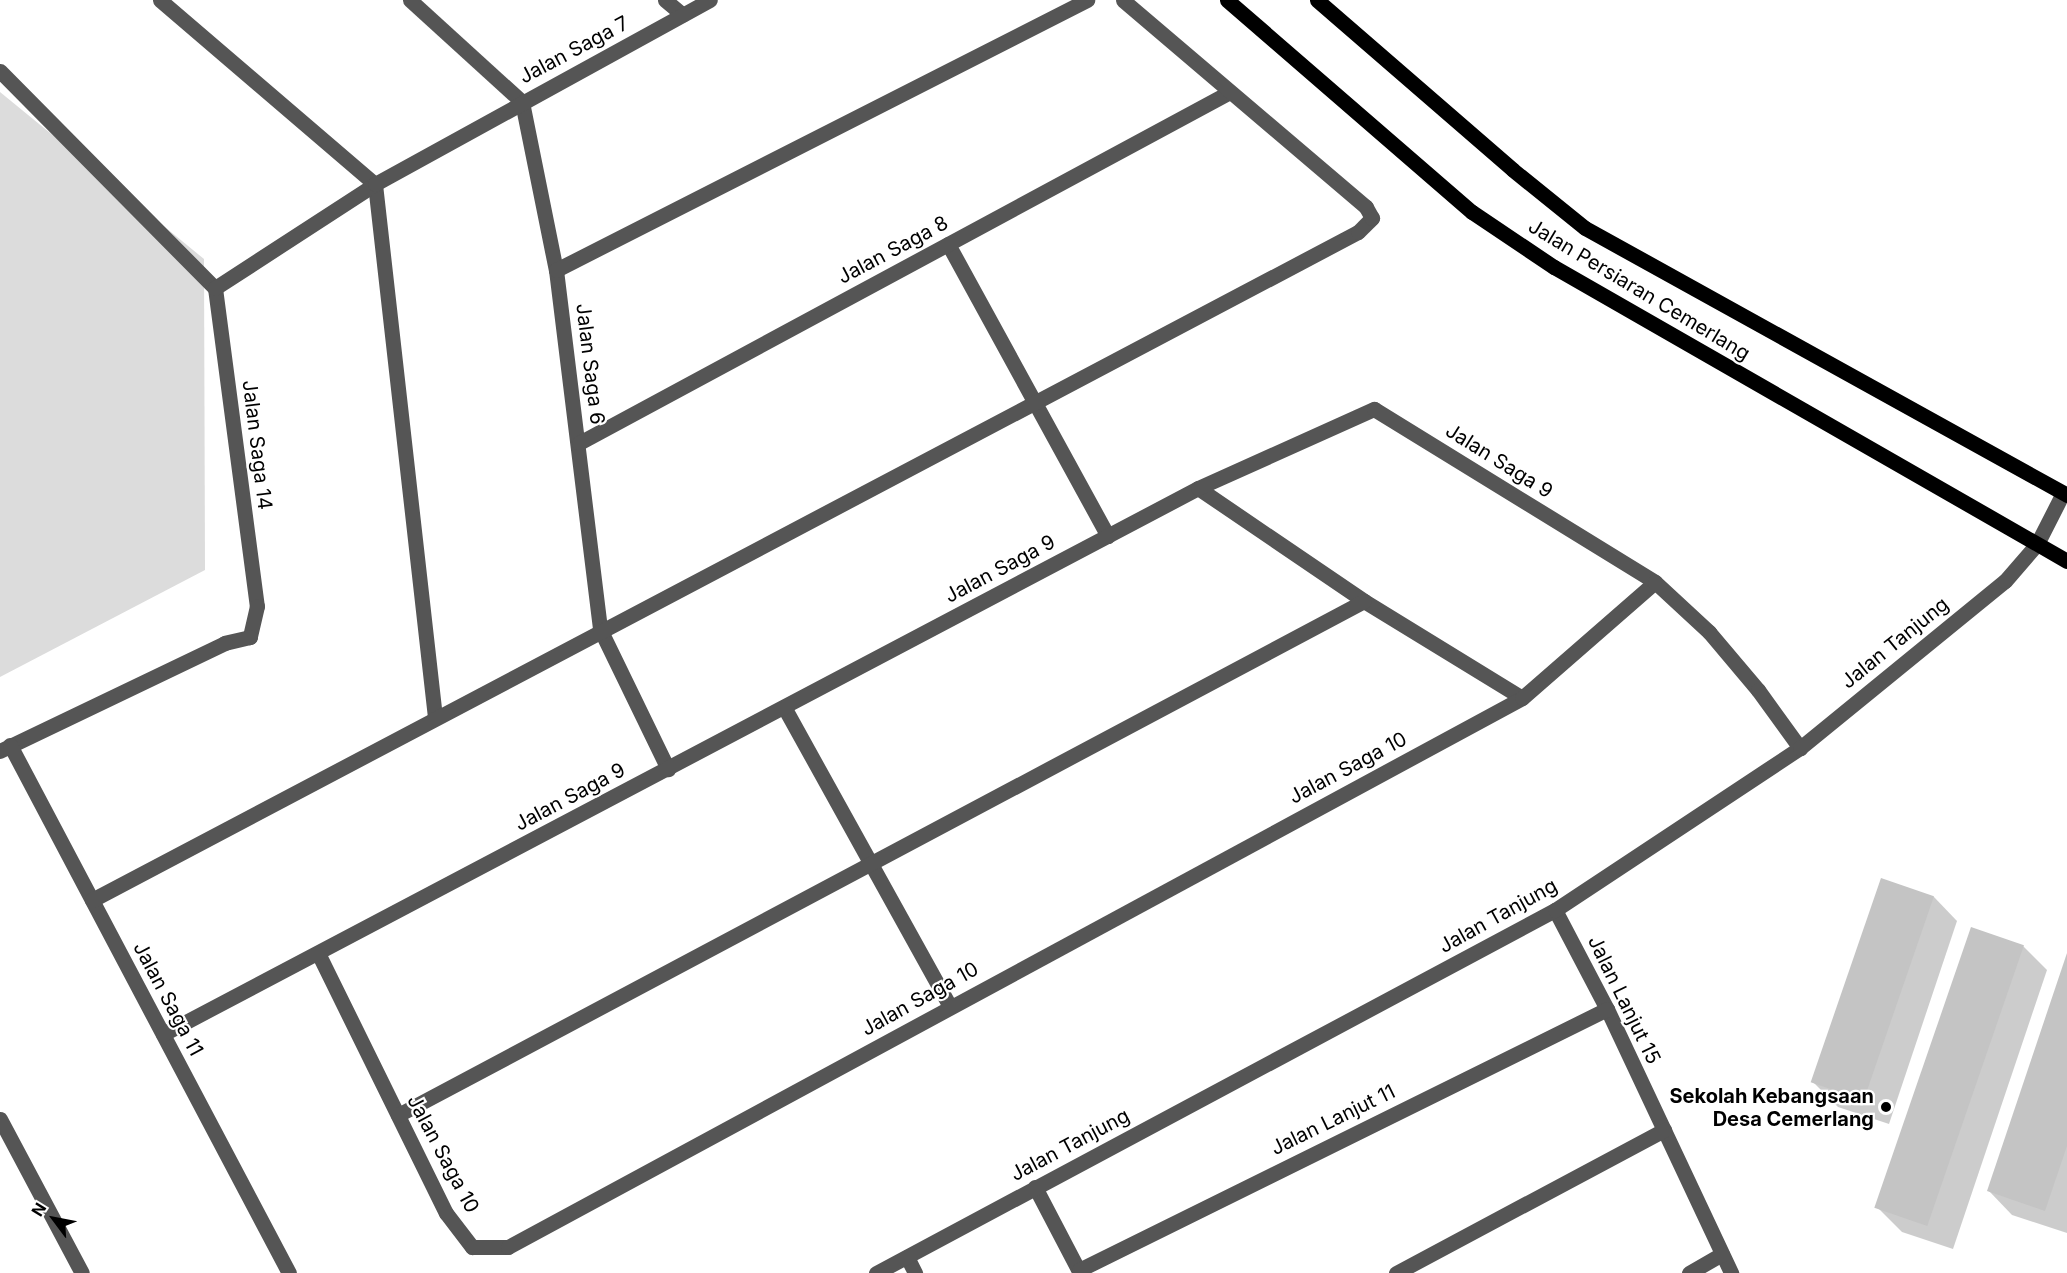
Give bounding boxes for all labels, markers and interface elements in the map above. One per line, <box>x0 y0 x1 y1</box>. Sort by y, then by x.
street label: Jalan Saga 7 <box>515 11 633 89</box>
street label: Jalan Saga 8 <box>834 211 952 289</box>
street label: Jalan Persiaran Cemerlang <box>1524 214 1754 366</box>
street label: Jalan Saga 6 <box>571 302 609 426</box>
street label: Jalan Saga 14 <box>237 379 277 511</box>
street label: Jalan Saga 9 <box>1441 419 1557 503</box>
street label: Jalan Saga 9 <box>941 530 1059 608</box>
street label: Jalan Tanjung <box>1836 592 1954 694</box>
street label: Jalan Saga 10 <box>1285 727 1411 809</box>
street label: Jalan Saga 9 <box>511 758 629 836</box>
street label: Jalan Tanjung <box>1435 874 1561 958</box>
street label: Jalan Lanjut 15 <box>1583 932 1665 1068</box>
street label: Jalan Saga 11 <box>128 938 208 1060</box>
street label: Jalan Saga 10 <box>857 957 983 1041</box>
street label: Jalan Lanjut 11 <box>1267 1079 1399 1161</box>
place label: Sekolah Kebangsaan Desa Cemerlang <box>1669 1084 1874 1131</box>
street label: Jalan Saga 10 <box>402 1091 484 1217</box>
marker: Sekolah Kebangsaan Desa Cemerlang <box>1879 1100 1893 1114</box>
street label: Jalan Tanjung <box>1006 1104 1134 1186</box>
north arrow <box>24 1189 84 1249</box>
text: N <box>27 1199 50 1220</box>

